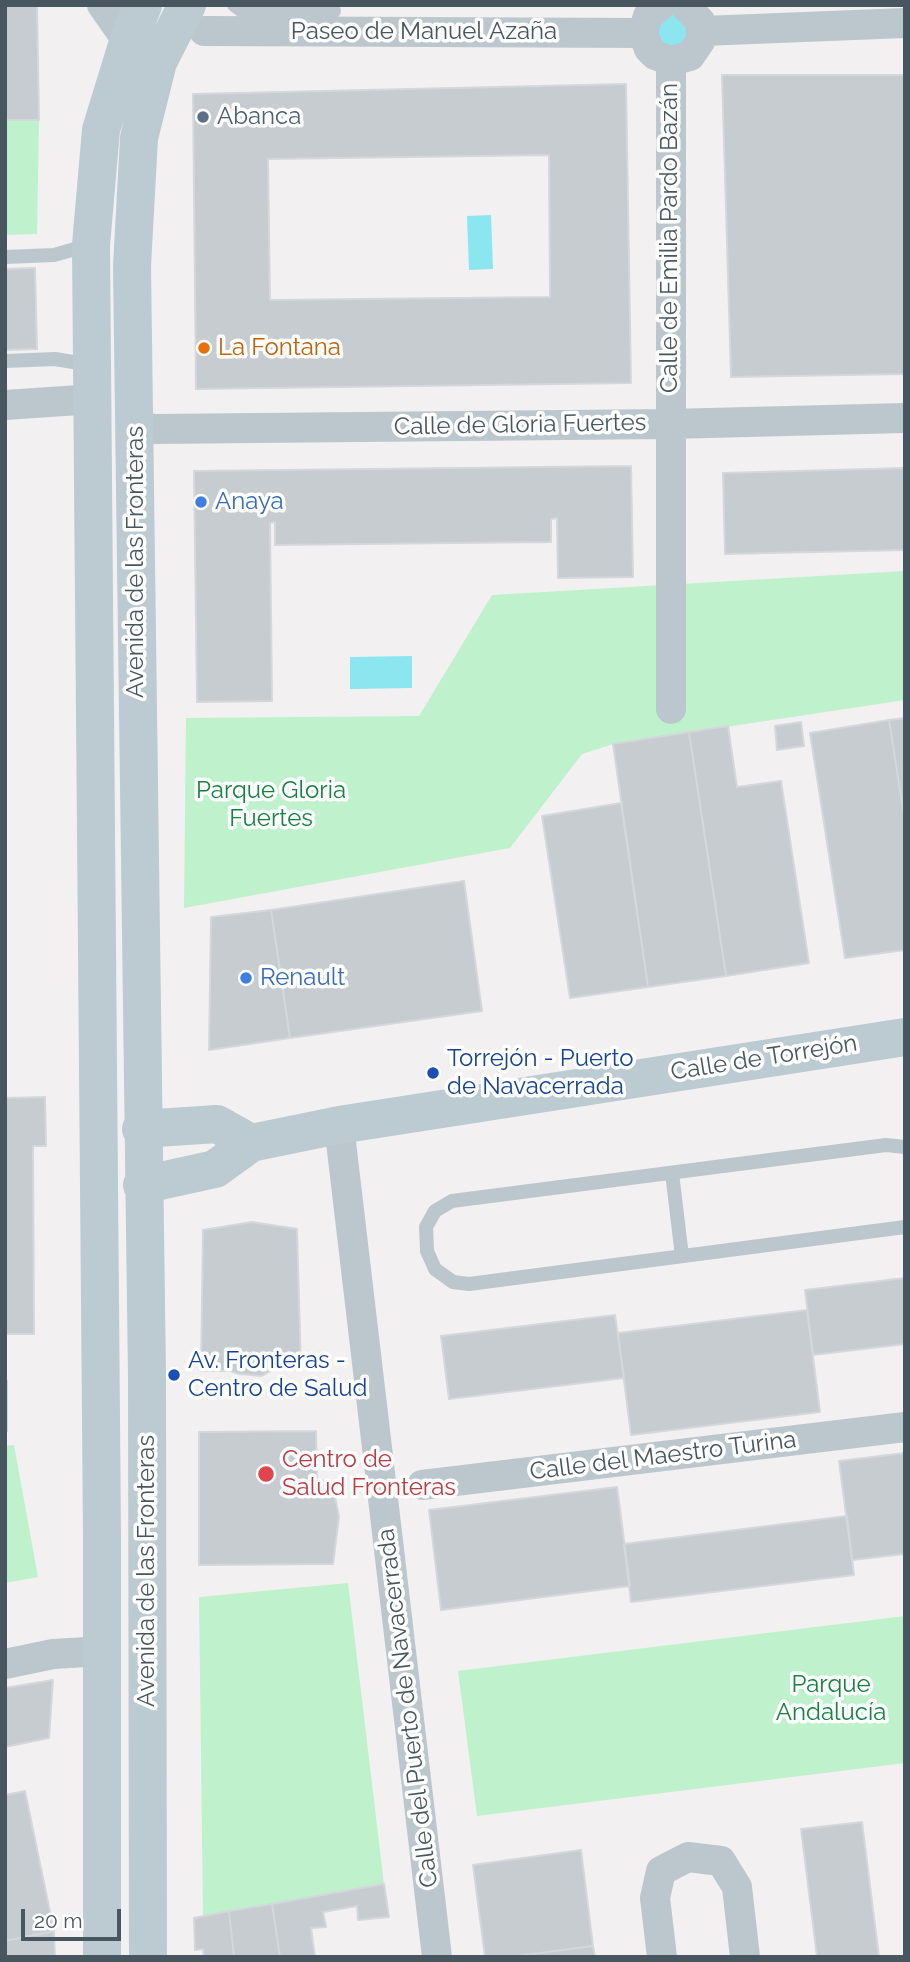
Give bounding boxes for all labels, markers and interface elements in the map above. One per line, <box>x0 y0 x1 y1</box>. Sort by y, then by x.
street label: Paseo de Manuel Azaña <box>291 18 557 46</box>
street label: Calle de Emilia Pardo Bazán <box>656 83 684 393</box>
place label: Abanca <box>217 103 301 131</box>
marker: Abanca <box>195 109 211 125</box>
place label: La Fontana <box>218 334 341 362</box>
marker: La Fontana <box>196 340 212 356</box>
street label: Calle de Gloria Fuertes <box>394 408 646 442</box>
street label: Avenida de las Fronteras <box>122 426 150 698</box>
place label: Anaya <box>215 488 284 516</box>
marker: Anaya <box>193 494 209 510</box>
park label: Parque Gloria Fuertes <box>196 777 346 833</box>
place label: Renault <box>260 964 345 992</box>
marker: Renault <box>238 970 254 986</box>
street label: Calle de Torrejón <box>669 1029 859 1087</box>
place label: Torrejón - Puerto de Navacerrada <box>447 1045 634 1101</box>
marker: Torrejón - Puerto de Navacerrada <box>425 1065 441 1081</box>
place label: Av. Fronteras - Centro de Salud <box>188 1347 367 1403</box>
marker: Av. Fronteras - Centro de Salud <box>166 1367 182 1383</box>
street label: Calle del Maestro Turina <box>528 1425 798 1487</box>
street label: Avenida de las Fronteras <box>133 1435 161 1707</box>
place label: Centro de Salud Fronteras <box>282 1446 456 1502</box>
marker: Centro de Salud Fronteras <box>256 1464 276 1484</box>
street label: Calle del Puerto de Navacerrada <box>372 1527 444 1889</box>
park label: Parque Andalucía <box>776 1671 886 1727</box>
scale bar <box>24 1896 124 1940</box>
text: 20 m <box>34 1908 82 1933</box>

